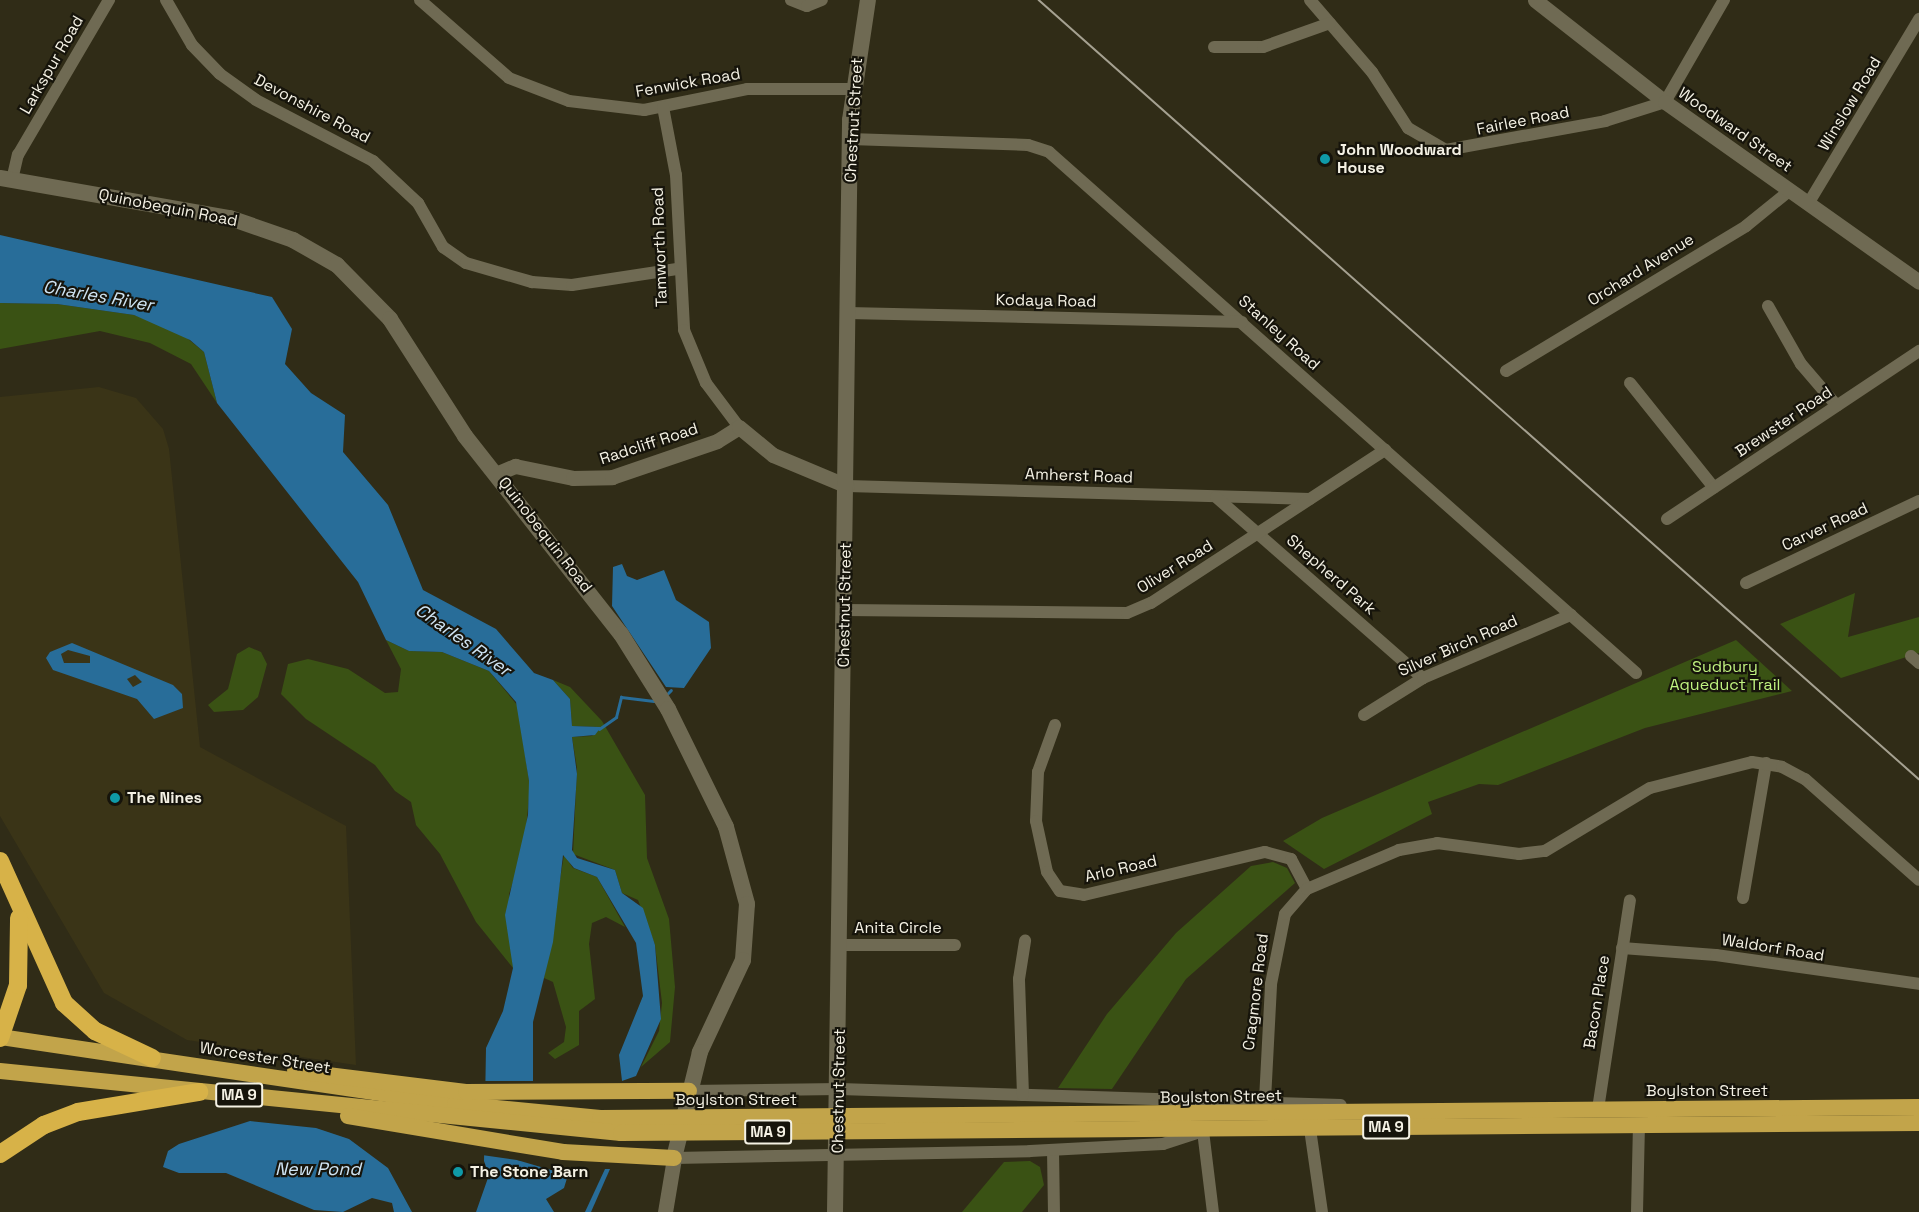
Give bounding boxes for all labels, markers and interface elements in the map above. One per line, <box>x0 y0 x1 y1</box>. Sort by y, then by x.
street label: Larkspur Road <box>16 12 88 118</box>
street label: Winslow Road <box>1814 54 1886 154</box>
street label: Chestnut Street <box>841 57 867 183</box>
street label: Fenwick Road <box>634 64 742 102</box>
street label: Devonshire Road <box>251 70 373 148</box>
street label: Woodward Street <box>1674 83 1796 177</box>
street label: Fairlee Road <box>1475 103 1571 139</box>
place label: John Woodward House <box>1337 140 1462 178</box>
marker: John Woodward House <box>1318 152 1332 166</box>
street label: Quinobequin Road <box>97 185 239 231</box>
street label: Tamworth Road <box>648 187 672 307</box>
street label: Orchard Avenue <box>1584 230 1698 310</box>
water label: Charles River <box>41 276 155 316</box>
street label: Kodaya Road <box>995 291 1097 311</box>
street label: Stanley Road <box>1234 292 1324 374</box>
street label: Brewster Road <box>1732 383 1836 461</box>
street label: Radcliff Road <box>597 419 701 469</box>
street label: Amherst Road <box>1025 465 1133 487</box>
street label: Quinobequin Road <box>494 473 596 597</box>
street label: Carver Road <box>1779 499 1871 555</box>
street label: Shepherd Park <box>1282 531 1380 619</box>
street label: Oliver Road <box>1134 536 1216 598</box>
street label: Chestnut Street <box>834 542 856 668</box>
water label: Charles River <box>411 599 515 681</box>
street label: Silver Birch Road <box>1395 611 1521 681</box>
park label: Sudbury Aqueduct Trail <box>1669 657 1781 695</box>
place label: The Nines <box>127 788 202 808</box>
marker: The Nines <box>108 791 122 805</box>
street label: Arlo Road <box>1083 851 1159 887</box>
street label: Anita Circle <box>854 918 942 938</box>
street label: Waldorf Road <box>1720 930 1826 966</box>
street label: Cragmore Road <box>1239 933 1273 1051</box>
street label: Bacon Place <box>1580 954 1614 1050</box>
street label: Chestnut Street <box>828 1028 850 1154</box>
street label: Worcester Street <box>198 1038 332 1078</box>
street label: Boylston Street <box>1646 1081 1768 1101</box>
road number: MA 9 <box>215 1083 263 1107</box>
street label: Boylston Street <box>1160 1086 1282 1108</box>
street label: Boylston Street <box>675 1090 797 1110</box>
road number: MA 9 <box>1362 1115 1410 1139</box>
road number: MA 9 <box>744 1120 792 1144</box>
water label: New Pond <box>275 1158 361 1180</box>
place label: The Stone Barn <box>470 1162 588 1182</box>
marker: The Stone Barn <box>451 1165 465 1179</box>

